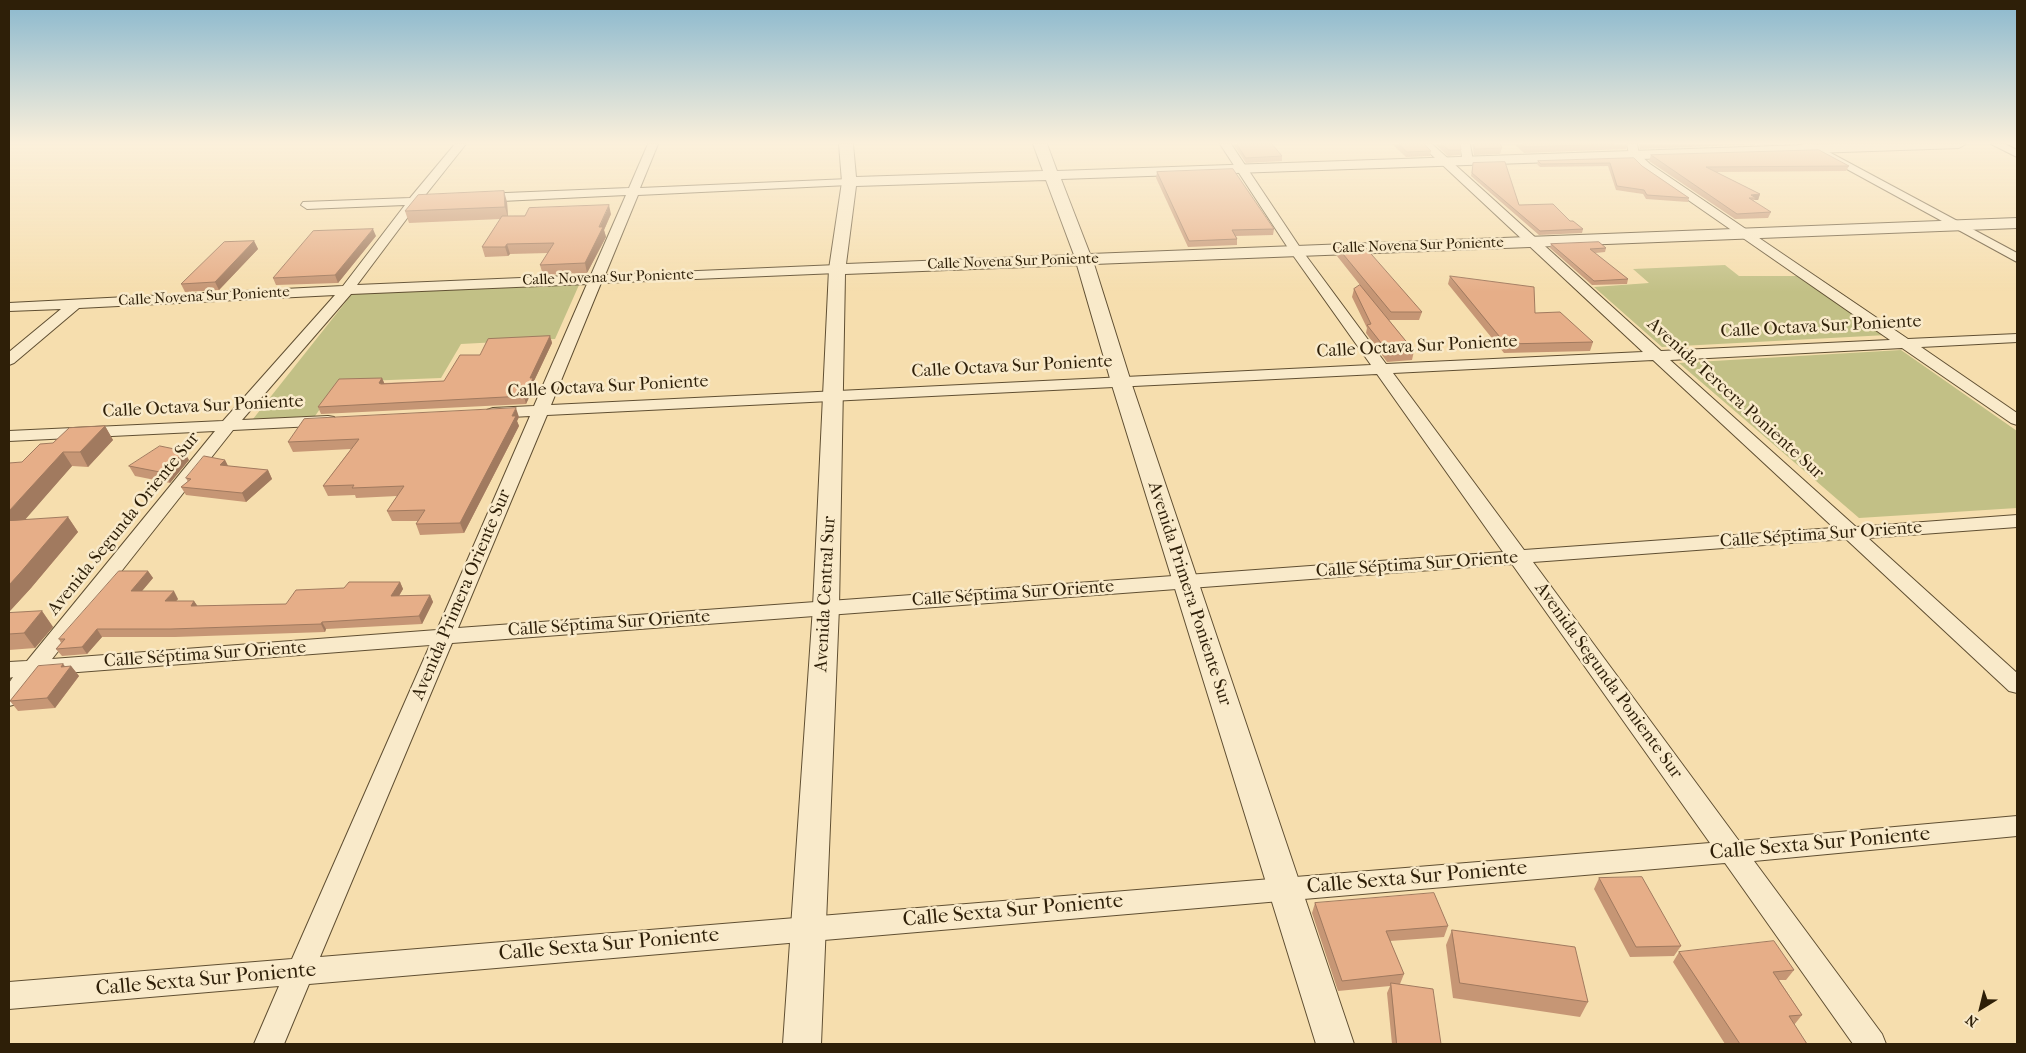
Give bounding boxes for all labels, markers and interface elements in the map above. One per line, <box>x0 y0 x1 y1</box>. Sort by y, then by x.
street label: Calle Novena Sur Poniente <box>1332 234 1504 258</box>
street label: Calle Novena Sur Poniente <box>927 250 1099 274</box>
street label: Calle Novena Sur Poniente <box>522 266 694 290</box>
street label: Calle Novena Sur Poniente <box>118 284 290 310</box>
street label: Calle Octava Sur Poniente <box>1720 311 1922 343</box>
street label: Avenida Tercera Poniente Sur <box>1642 314 1828 484</box>
street label: Calle Octava Sur Poniente <box>1316 331 1518 363</box>
street label: Calle Octava Sur Poniente <box>911 351 1113 383</box>
street label: Calle Octava Sur Poniente <box>507 371 709 403</box>
street label: Calle Octava Sur Poniente <box>102 391 304 423</box>
street label: Avenida Segunda Oriente Sur <box>43 428 205 620</box>
street label: Avenida Primera Poniente Sur <box>1142 479 1236 709</box>
street label: Avenida Primera Oriente Sur <box>408 487 516 703</box>
street label: Avenida Central Sur <box>811 515 841 673</box>
street label: Calle Séptima Sur Oriente <box>1719 517 1923 553</box>
street label: Calle Séptima Sur Oriente <box>1315 547 1519 583</box>
street label: Calle Séptima Sur Oriente <box>911 576 1115 612</box>
street label: Avenida Segunda Poniente Sur <box>1529 578 1687 784</box>
street label: Calle Séptima Sur Oriente <box>507 606 711 642</box>
street label: Calle Séptima Sur Oriente <box>103 637 307 673</box>
street label: Calle Sexta Sur Poniente <box>1709 822 1931 866</box>
street label: Calle Sexta Sur Poniente <box>1306 856 1528 900</box>
street label: Calle Sexta Sur Poniente <box>902 889 1124 933</box>
street label: Calle Sexta Sur Poniente <box>498 923 720 967</box>
street label: Calle Sexta Sur Poniente <box>95 958 317 1002</box>
north arrow <box>1956 983 2006 1033</box>
text: N <box>1963 1011 1981 1031</box>

